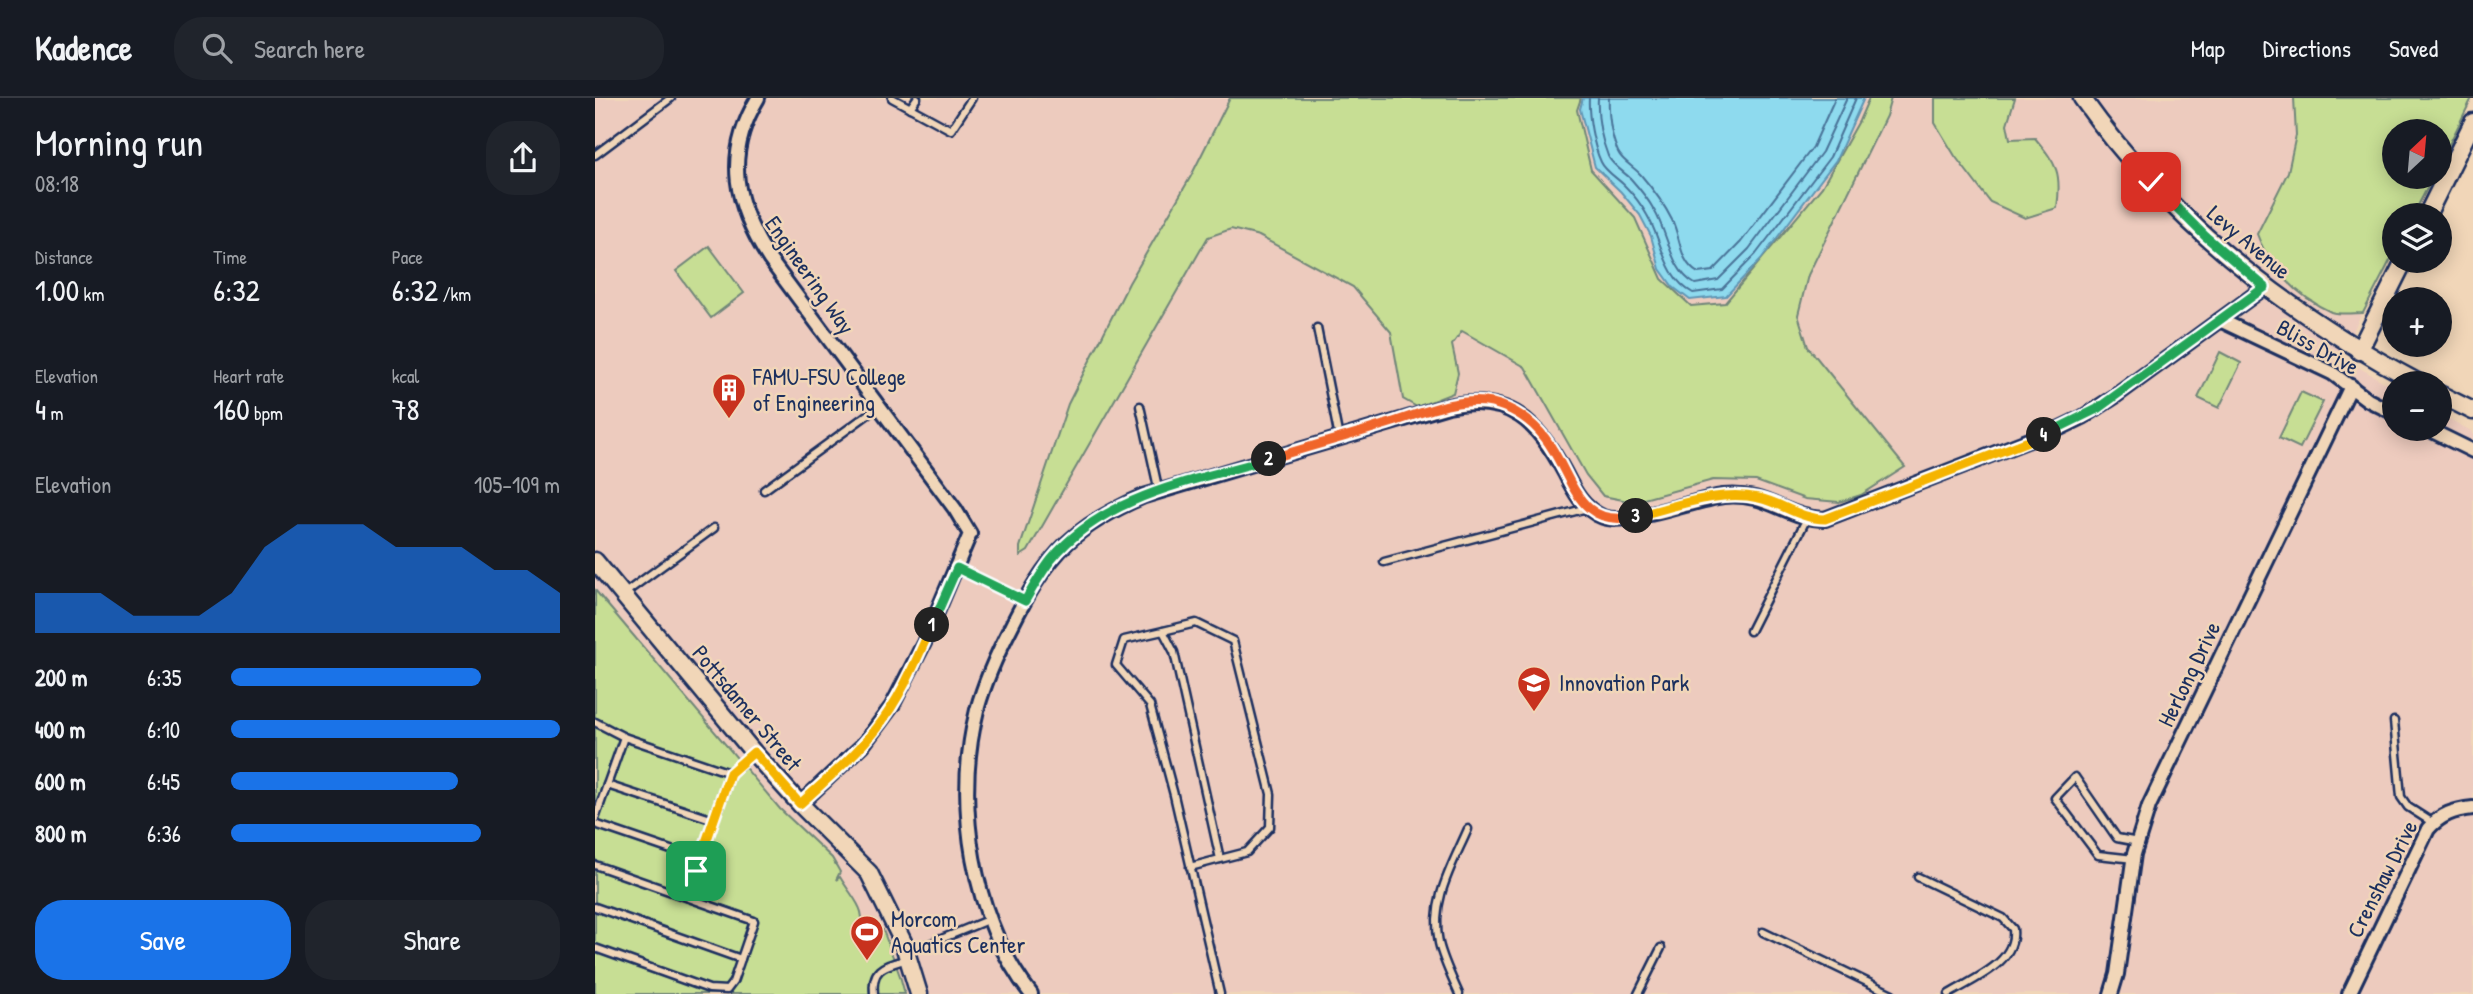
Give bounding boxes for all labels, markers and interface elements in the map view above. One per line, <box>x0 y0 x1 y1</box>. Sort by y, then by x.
search box <box>174 17 664 80</box>
text: Kadence <box>35 26 132 70</box>
icon: search <box>198 29 236 67</box>
text: Search here <box>254 31 365 66</box>
text: Map <box>2191 32 2225 64</box>
text: Directions <box>2263 32 2351 64</box>
text: Saved <box>2389 32 2438 64</box>
text: Morning run <box>35 116 203 168</box>
north arrow <box>2382 119 2452 189</box>
map controls <box>2382 119 2452 441</box>
button: share <box>486 121 560 195</box>
pin <box>2121 152 2181 212</box>
icon: check <box>2132 163 2170 201</box>
text: 08:18 <box>35 168 79 199</box>
street label: Levy Avenue <box>2201 198 2298 286</box>
button: layers <box>2382 203 2452 273</box>
street label: Engineering Way <box>758 210 863 340</box>
text: Distance <box>35 244 93 270</box>
text: Time <box>213 244 247 270</box>
text: Pace <box>392 244 423 270</box>
text: 1.00 <box>35 270 79 310</box>
text: 6:32 <box>213 270 260 310</box>
text: 6:32 <box>392 270 438 310</box>
text: km <box>79 281 104 307</box>
text: /km <box>438 281 471 307</box>
button: + <box>2382 287 2452 357</box>
street label: Bliss Drive <box>2272 311 2365 382</box>
place label: FAMU-FSU College of Engineering <box>752 361 906 418</box>
text: Elevation <box>35 363 98 389</box>
text: Heart rate <box>213 363 284 389</box>
text: kcal <box>392 363 419 389</box>
building icon: FAMU-FSU College of Engineering <box>710 371 748 420</box>
button: − <box>2382 371 2452 441</box>
text: 4 <box>35 389 46 429</box>
text: 160 <box>213 389 250 429</box>
text: 78 <box>392 389 420 429</box>
text: m <box>46 400 64 426</box>
text: bpm <box>250 400 283 426</box>
pin: 4 <box>2027 418 2061 452</box>
text: 4 <box>2040 421 2047 447</box>
pin: 2 <box>1251 442 1287 476</box>
text: 2 <box>1264 445 1273 471</box>
text: Elevation <box>35 469 111 500</box>
text: 105–109 m <box>474 469 560 500</box>
pin: 3 <box>1619 498 1653 534</box>
text: 3 <box>1631 502 1640 528</box>
pin: 1 <box>915 608 949 642</box>
text: 1 <box>928 611 935 637</box>
street label: Herlong Drive <box>2150 616 2227 732</box>
street label: Pottsdamer Street <box>686 638 810 778</box>
text: 200 m <box>35 662 87 693</box>
text: 6:35 <box>147 662 182 693</box>
school or university icon: Innovation Park <box>1515 664 1553 713</box>
place label: Innovation Park <box>1559 667 1690 698</box>
text: 400 m <box>35 714 85 745</box>
text: 6:10 <box>147 714 180 745</box>
text: 600 m <box>35 766 86 797</box>
text: 6:45 <box>147 766 180 797</box>
street label: Crenshaw Drive <box>2339 815 2424 943</box>
text: 800 m <box>35 818 87 849</box>
text: 6:36 <box>147 818 181 849</box>
pin <box>666 841 726 901</box>
icon: arrive <box>677 852 715 890</box>
button: Save <box>35 900 291 980</box>
button: Share <box>305 900 560 980</box>
place label: Morcom Aquatics Center <box>891 903 1025 960</box>
sports icon: Morcom Aquatics Center <box>848 913 886 962</box>

